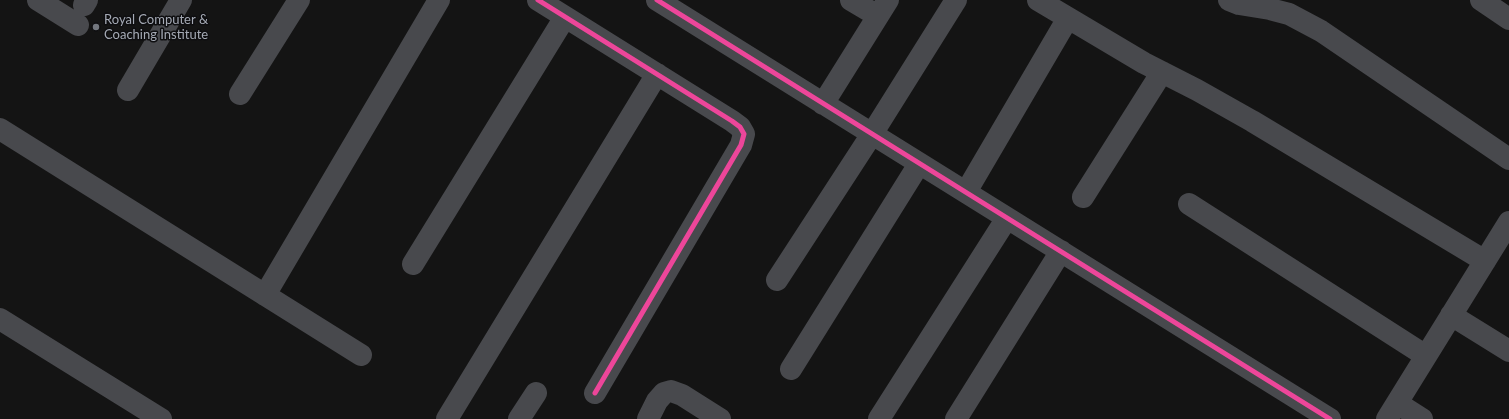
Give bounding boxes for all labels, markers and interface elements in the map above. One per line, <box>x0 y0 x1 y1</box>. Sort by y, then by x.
place label: Royal Computer & Coaching Institute <box>104 12 208 43</box>
marker: Royal Computer & Coaching Institute <box>91 22 101 32</box>

